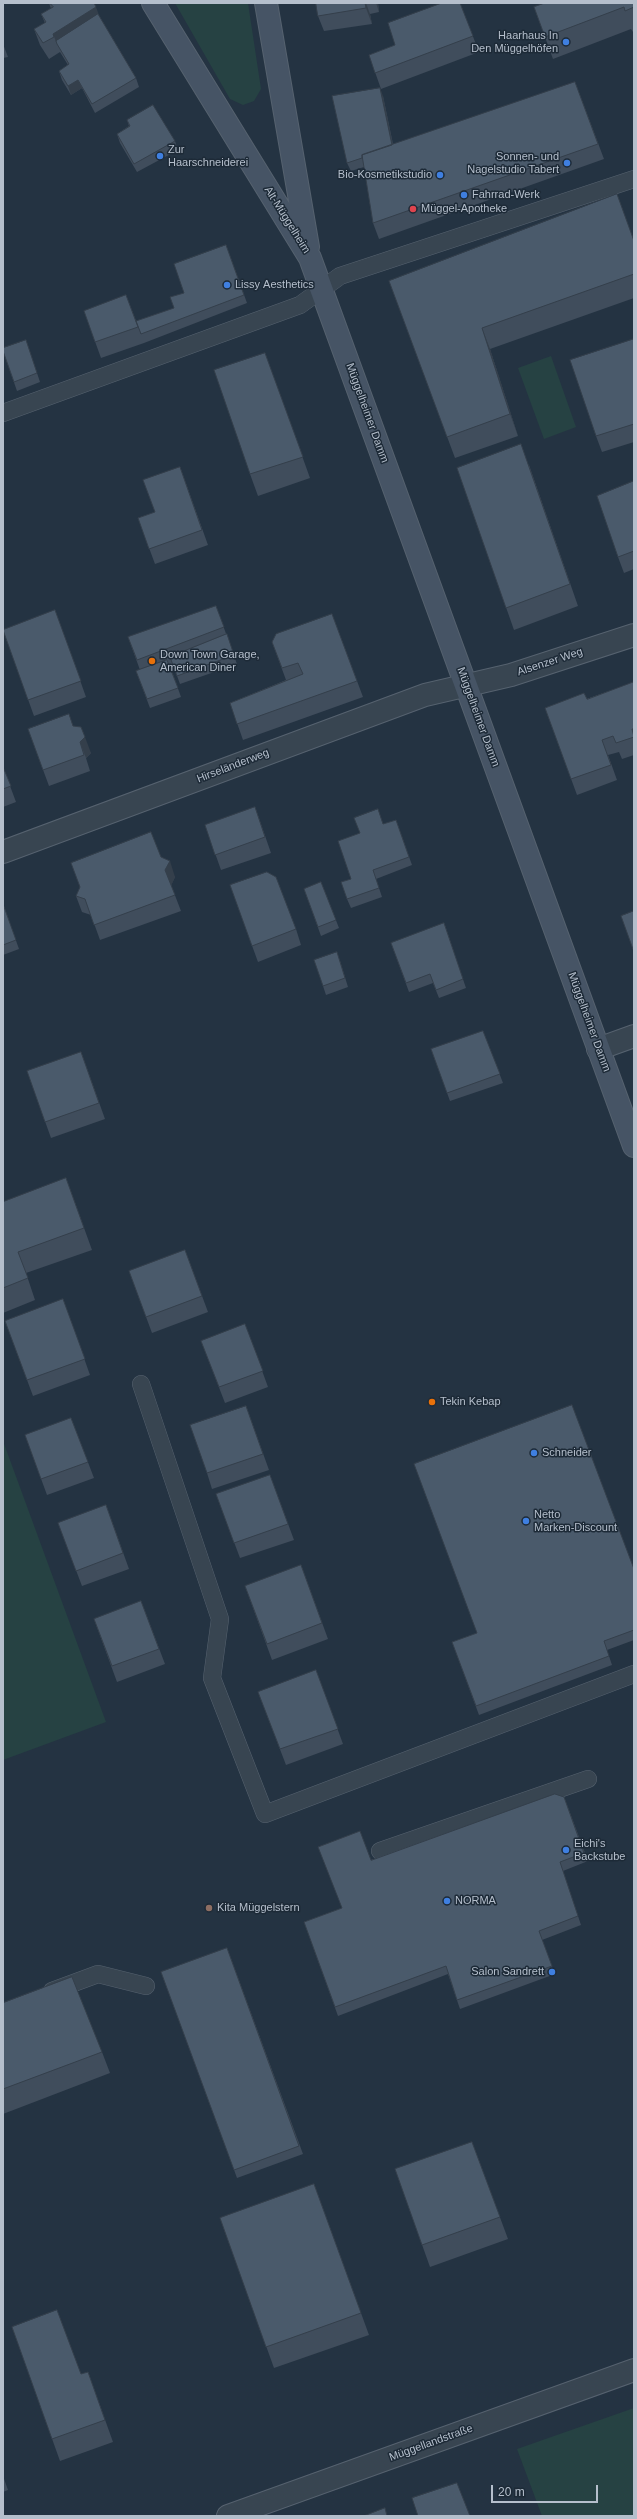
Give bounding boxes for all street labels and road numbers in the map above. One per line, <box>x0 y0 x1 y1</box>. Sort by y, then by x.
street label: Alt-Müggelheim <box>261 184 313 256</box>
street label: Müggelheimer Damm <box>343 361 391 465</box>
street label: Alsenzer Weg <box>515 645 585 679</box>
street label: Müggelheimer Damm <box>454 665 502 769</box>
street label: Hirseländerweg <box>195 746 271 786</box>
street label: Müggelheimer Damm <box>565 970 613 1074</box>
street label: Müggellandstraße <box>387 2422 475 2464</box>

